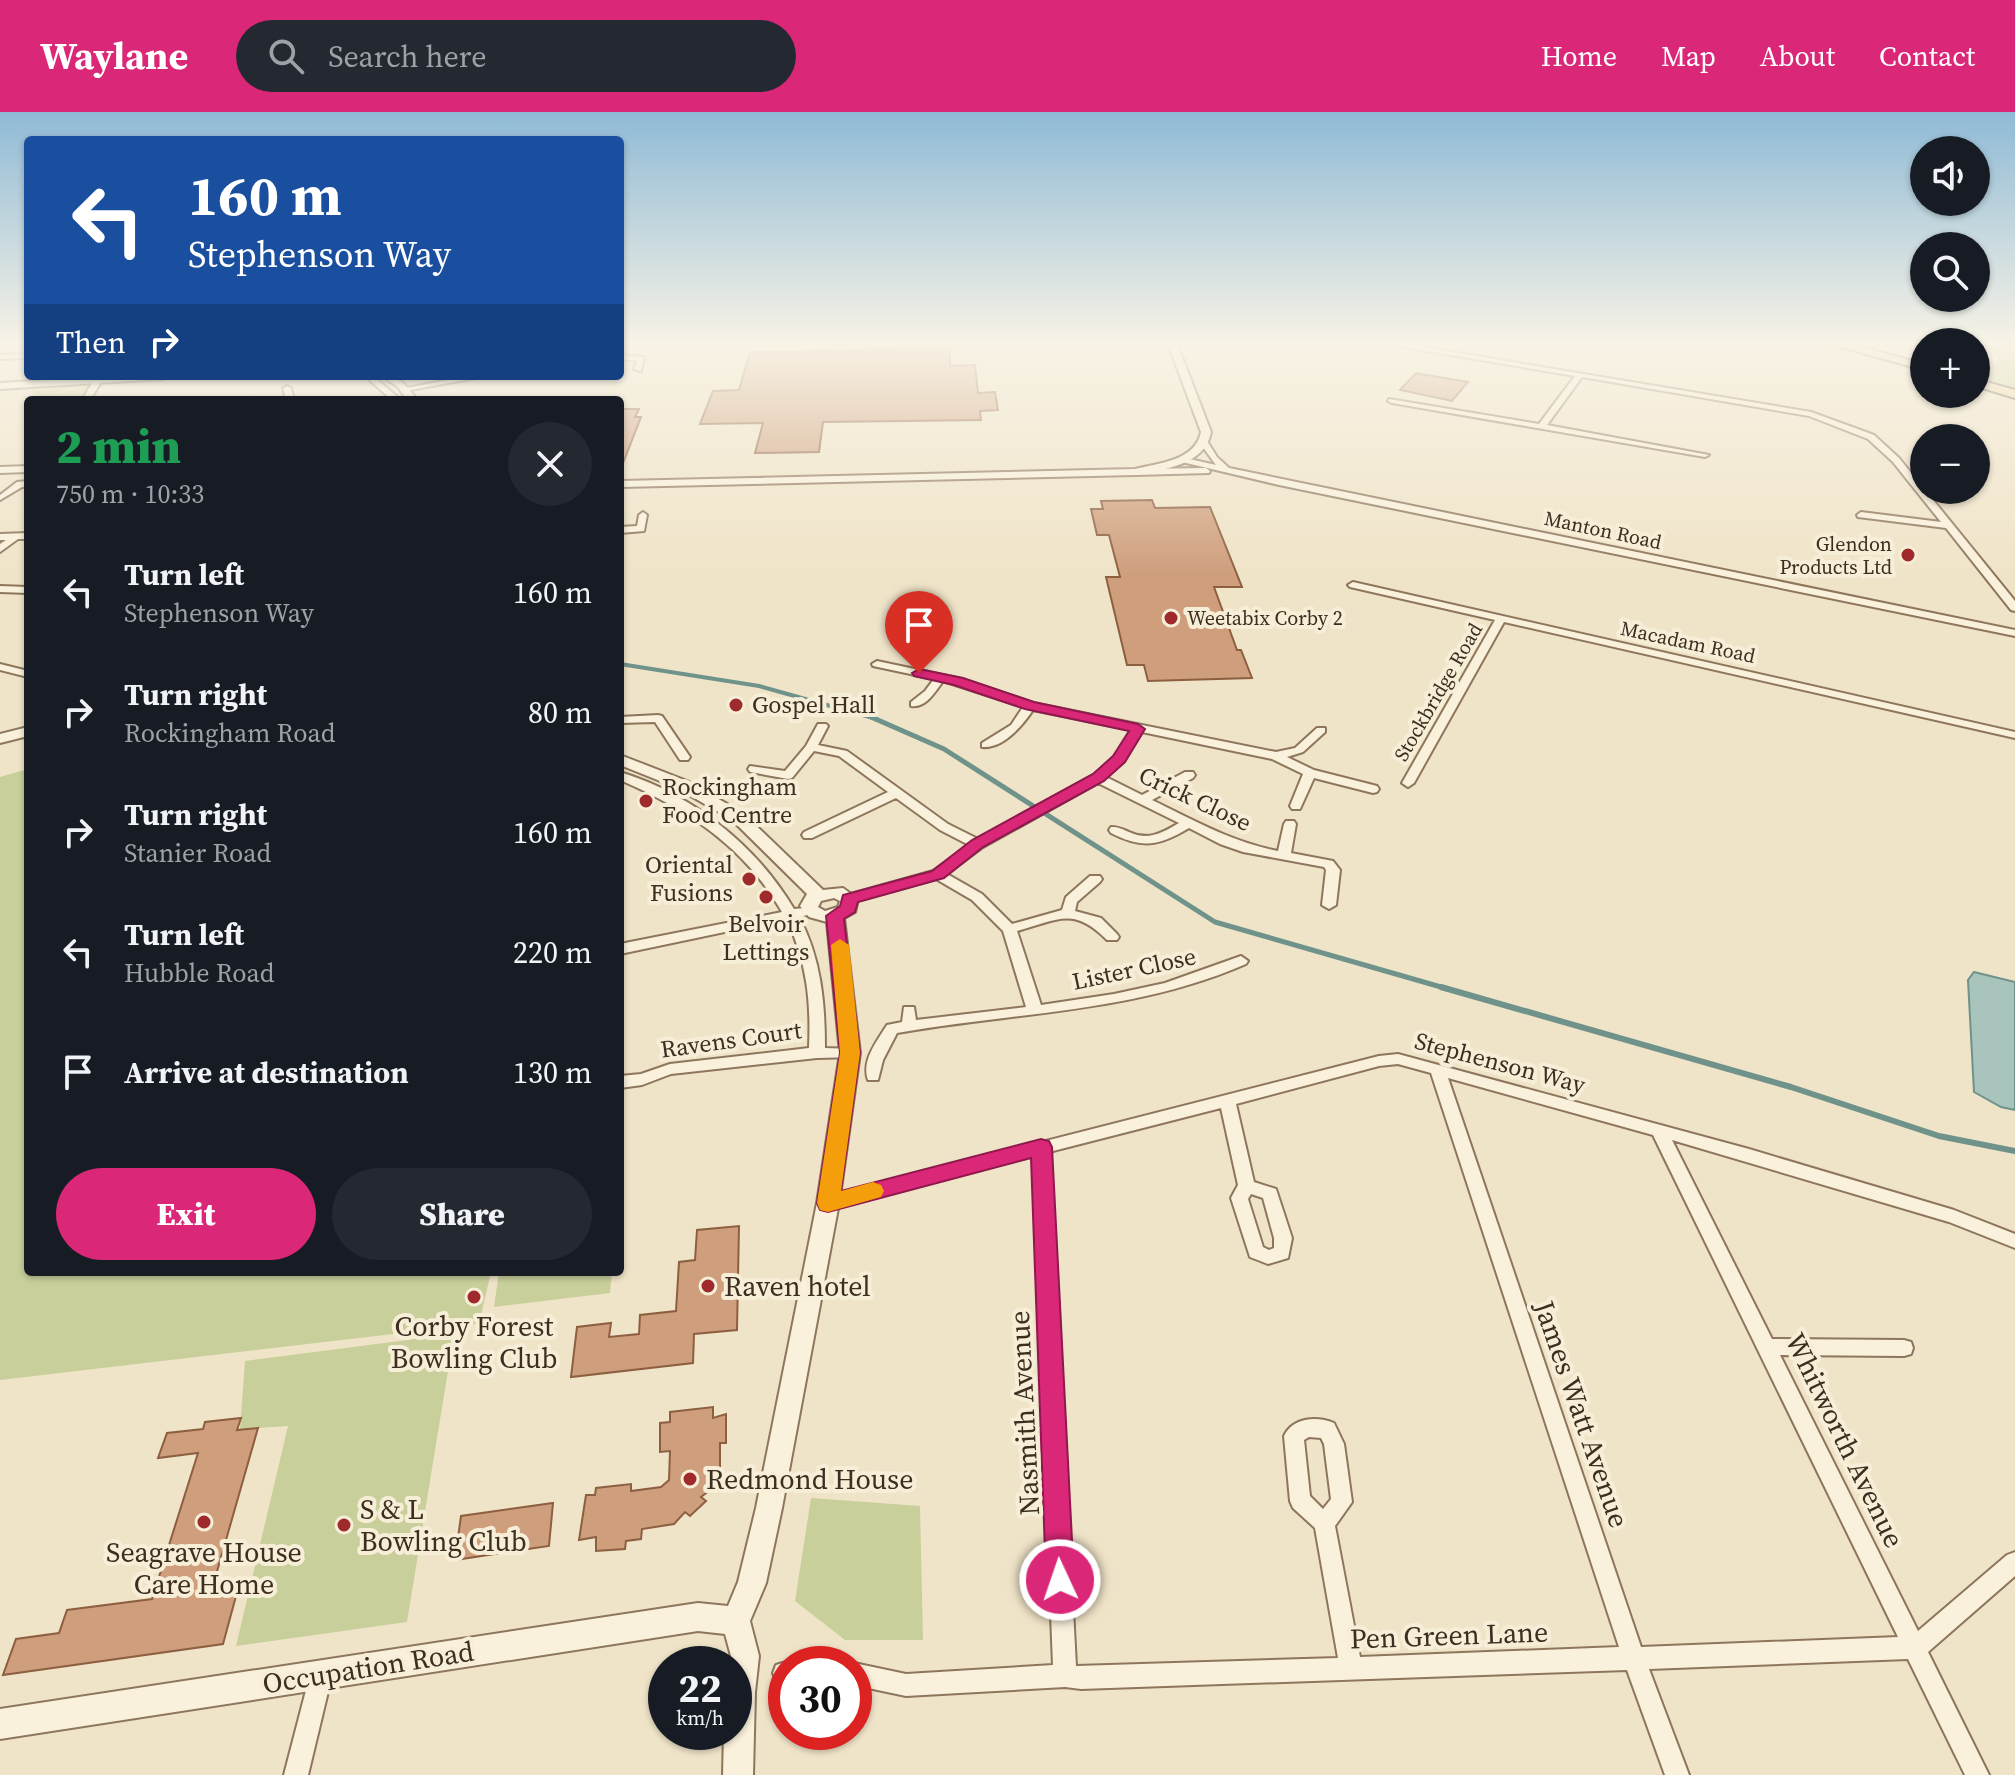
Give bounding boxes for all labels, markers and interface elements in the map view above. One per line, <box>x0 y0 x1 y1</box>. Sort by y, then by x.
search box <box>236 20 796 92</box>
text: Waylane <box>40 30 188 82</box>
icon: search <box>264 34 308 78</box>
text: Search here <box>328 36 486 77</box>
text: Home <box>1541 37 1617 75</box>
text: Map <box>1661 37 1716 75</box>
text: About <box>1760 37 1835 75</box>
text: Contact <box>1879 37 1975 75</box>
map controls <box>1910 136 1990 504</box>
button: sound <box>1910 136 1990 216</box>
text: 160 m <box>188 157 342 234</box>
icon: left <box>56 168 160 272</box>
text: Stephenson Way <box>188 230 451 279</box>
button: search <box>1910 232 1990 312</box>
icon: right <box>142 320 186 364</box>
text: Then <box>56 322 126 363</box>
button: + <box>1910 328 1990 408</box>
text: 2 min <box>56 413 181 479</box>
button: close <box>508 422 592 506</box>
button: − <box>1910 424 1990 504</box>
text: 750 m · 10:33 <box>56 476 204 512</box>
street label: Manton Road <box>1542 504 1665 556</box>
place label: Glendon Products Ltd <box>1779 530 1893 581</box>
marker: Glendon Products Ltd <box>1899 546 1917 564</box>
text: Turn left <box>124 554 244 595</box>
icon: left <box>56 570 100 614</box>
text: 160 m <box>513 572 592 613</box>
pin <box>885 591 953 673</box>
text: Stephenson Way <box>124 595 314 631</box>
icon: arrive <box>897 603 941 647</box>
place label: Weetabix Corby 2 <box>1187 604 1343 632</box>
marker: Weetabix Corby 2 <box>1162 609 1180 627</box>
street label: Macadam Road <box>1618 614 1759 670</box>
street label: Stockbridge Road <box>1387 617 1489 766</box>
text: Turn right <box>124 674 267 715</box>
place label: Gospel Hall <box>752 688 875 721</box>
icon: right <box>56 690 100 734</box>
text: 80 m <box>528 692 592 733</box>
marker: Gospel Hall <box>727 696 745 714</box>
text: Rockingham Road <box>124 715 335 751</box>
street label: Crick Close <box>1134 758 1257 839</box>
place label: Rockingham Food Centre <box>662 770 797 831</box>
marker: Rockingham Food Centre <box>637 792 655 810</box>
text: Turn right <box>124 794 267 835</box>
icon: right <box>56 810 100 854</box>
text: 160 m <box>513 812 592 853</box>
text: Stanier Road <box>124 835 271 871</box>
place label: Oriental Fusions <box>645 848 733 909</box>
marker: Oriental Fusions <box>740 870 758 888</box>
marker: Belvoir Lettings <box>757 888 775 906</box>
place label: Belvoir Lettings <box>723 907 809 968</box>
text: Turn left <box>124 914 244 955</box>
icon: left <box>56 930 100 974</box>
text: 220 m <box>513 932 592 973</box>
street label: Lister Close <box>1069 939 1199 998</box>
text: Hubble Road <box>124 955 275 991</box>
street label: Ravens Court <box>658 1013 804 1066</box>
street label: Stephenson Way <box>1411 1024 1590 1101</box>
icon: arrive <box>56 1050 100 1094</box>
text: Arrive at destination <box>124 1052 409 1093</box>
text: 130 m <box>513 1052 592 1093</box>
button: Exit <box>56 1168 316 1260</box>
button: Share <box>332 1168 592 1260</box>
place label: Raven hotel <box>724 1267 871 1305</box>
marker: Raven hotel <box>699 1277 717 1295</box>
marker: Corby Forest Bowling Club <box>465 1288 483 1306</box>
street label: James Watt Avenue <box>1525 1295 1639 1532</box>
place label: Corby Forest Bowling Club <box>391 1307 557 1377</box>
street label: Nasmith Avenue <box>1000 1310 1048 1516</box>
street label: Whitworth Avenue <box>1777 1326 1913 1554</box>
place label: Redmond House <box>706 1460 913 1498</box>
marker: Redmond House <box>681 1470 699 1488</box>
place label: S & L Bowling Club <box>360 1490 527 1560</box>
marker: Seagrave House Care Home <box>195 1513 213 1531</box>
marker: S & L Bowling Club <box>335 1516 353 1534</box>
place label: Seagrave House Care Home <box>106 1533 302 1603</box>
position arrow <box>1018 1538 1102 1622</box>
street label: Pen Green Lane <box>1349 1613 1549 1657</box>
street label: Occupation Road <box>260 1632 477 1702</box>
speed limit sign: 30 <box>768 1646 872 1750</box>
text: 22 <box>678 1661 722 1715</box>
text: km/h <box>676 1704 724 1732</box>

